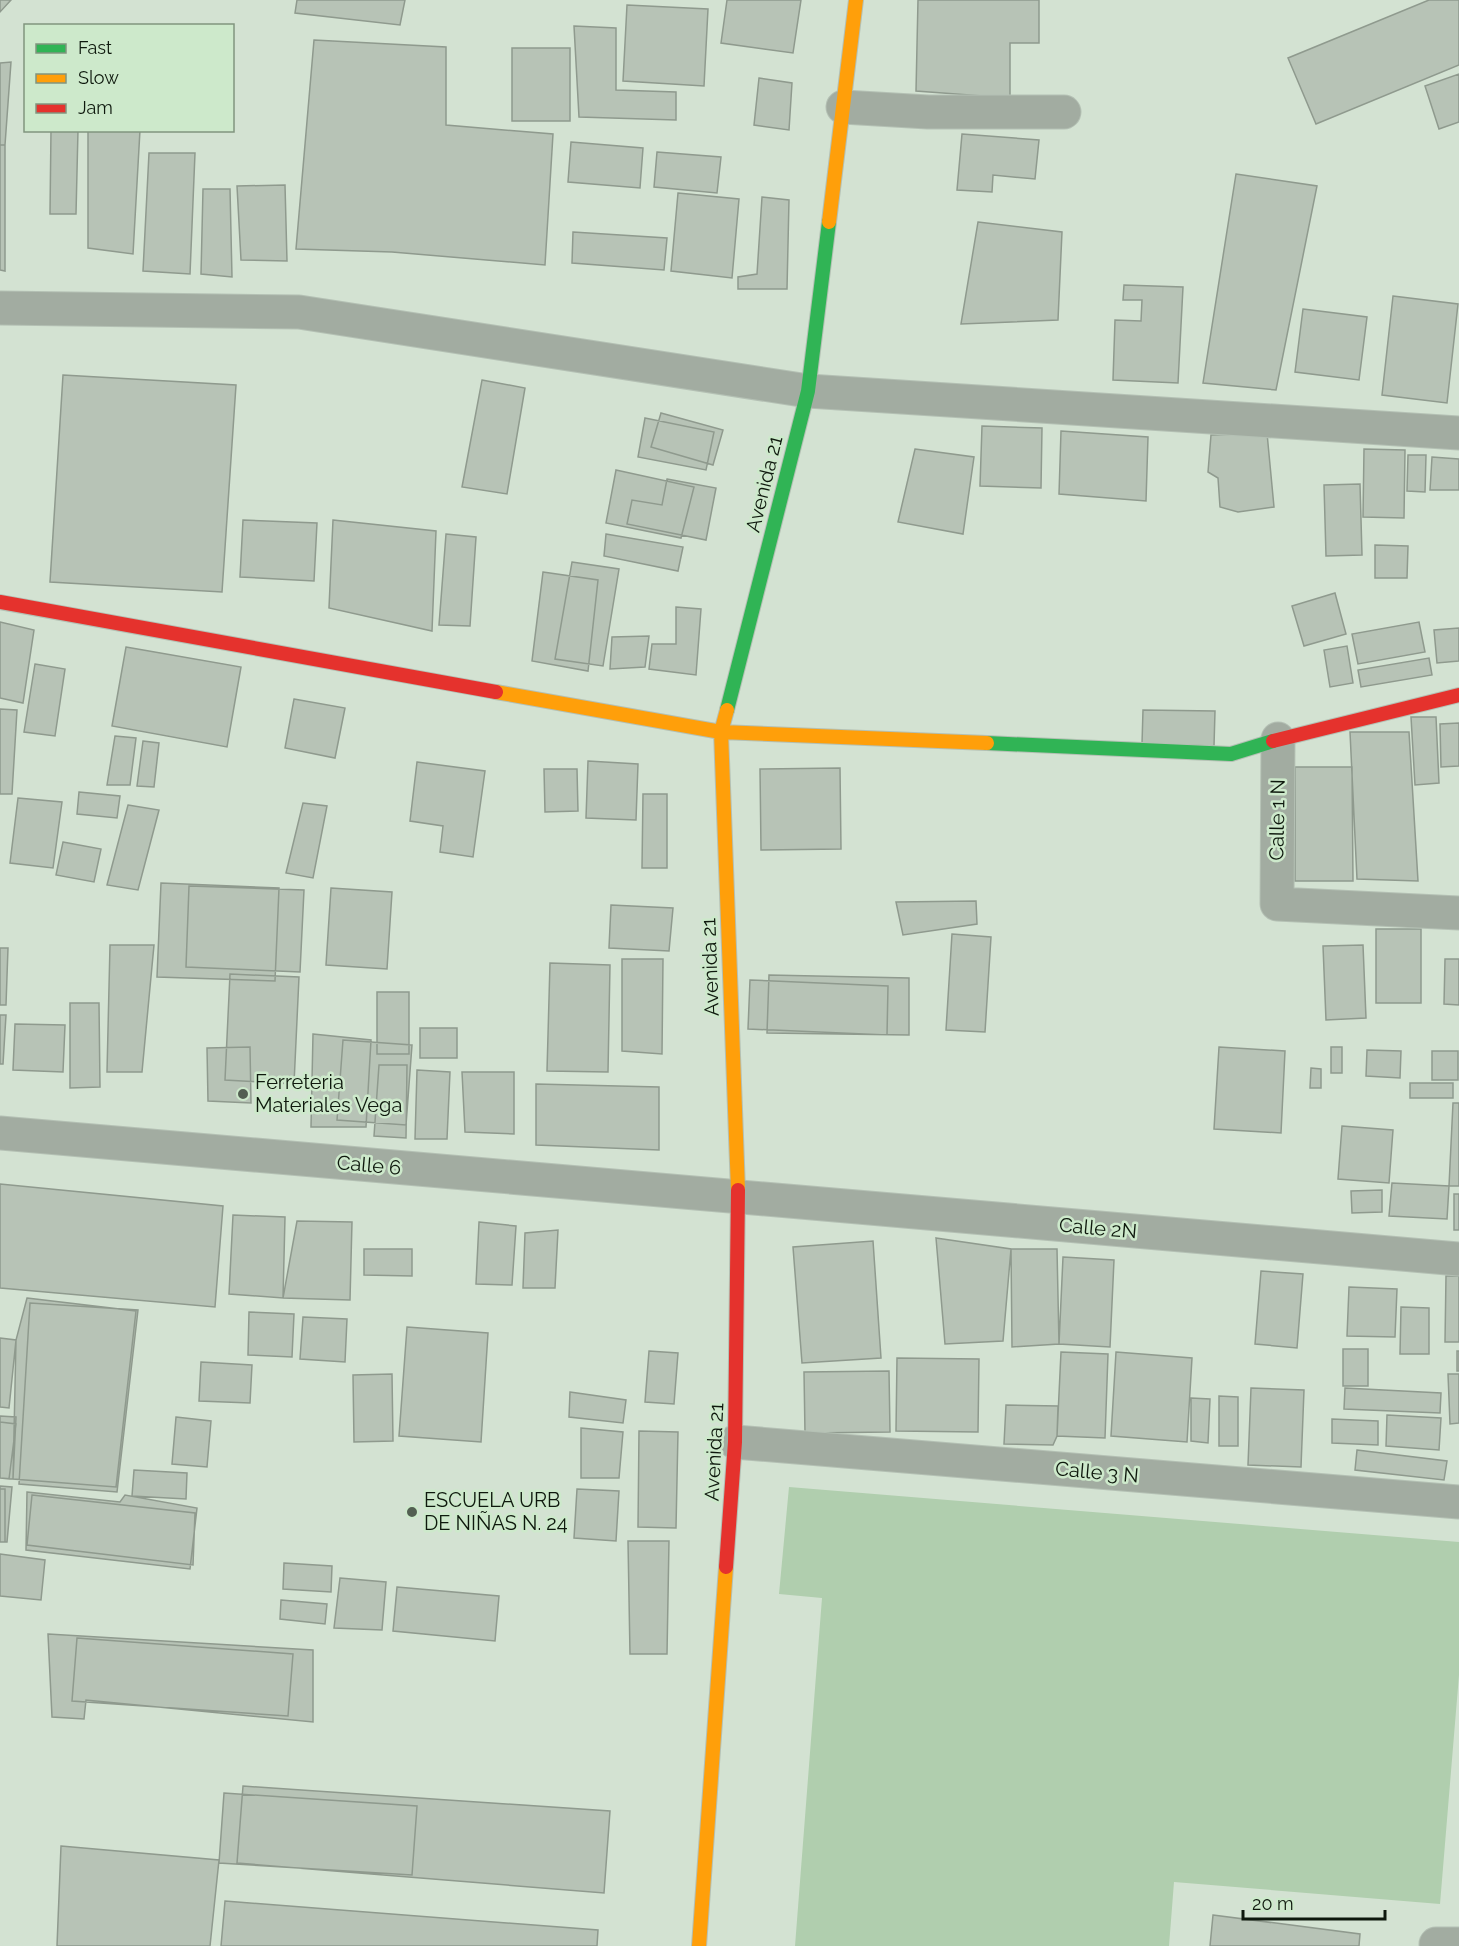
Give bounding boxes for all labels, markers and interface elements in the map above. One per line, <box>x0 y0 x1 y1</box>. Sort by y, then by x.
legend <box>24 24 234 132</box>
text: Fast <box>78 37 112 58</box>
text: Slow <box>78 67 119 88</box>
text: Jam <box>78 97 113 118</box>
street label: Avenida 21 <box>740 433 788 535</box>
street label: Calle 1 N <box>1264 779 1290 861</box>
street label: Avenida 21 <box>696 917 724 1017</box>
place label: Ferreteria Materiales Vega <box>255 1070 402 1117</box>
marker: Ferreteria Materiales Vega <box>236 1087 250 1101</box>
street label: Calle 6 <box>336 1150 402 1180</box>
street label: Calle 2N <box>1058 1213 1138 1243</box>
street label: Avenida 21 <box>699 1402 729 1502</box>
street label: Calle 3 N <box>1054 1456 1140 1488</box>
place label: ESCUELA URB DE NIÑAS N. 24 <box>424 1488 568 1535</box>
marker: ESCUELA URB DE NIÑAS N. 24 <box>405 1505 419 1519</box>
scale bar <box>1243 1883 1386 1921</box>
text: 20 m <box>1252 1893 1294 1914</box>

